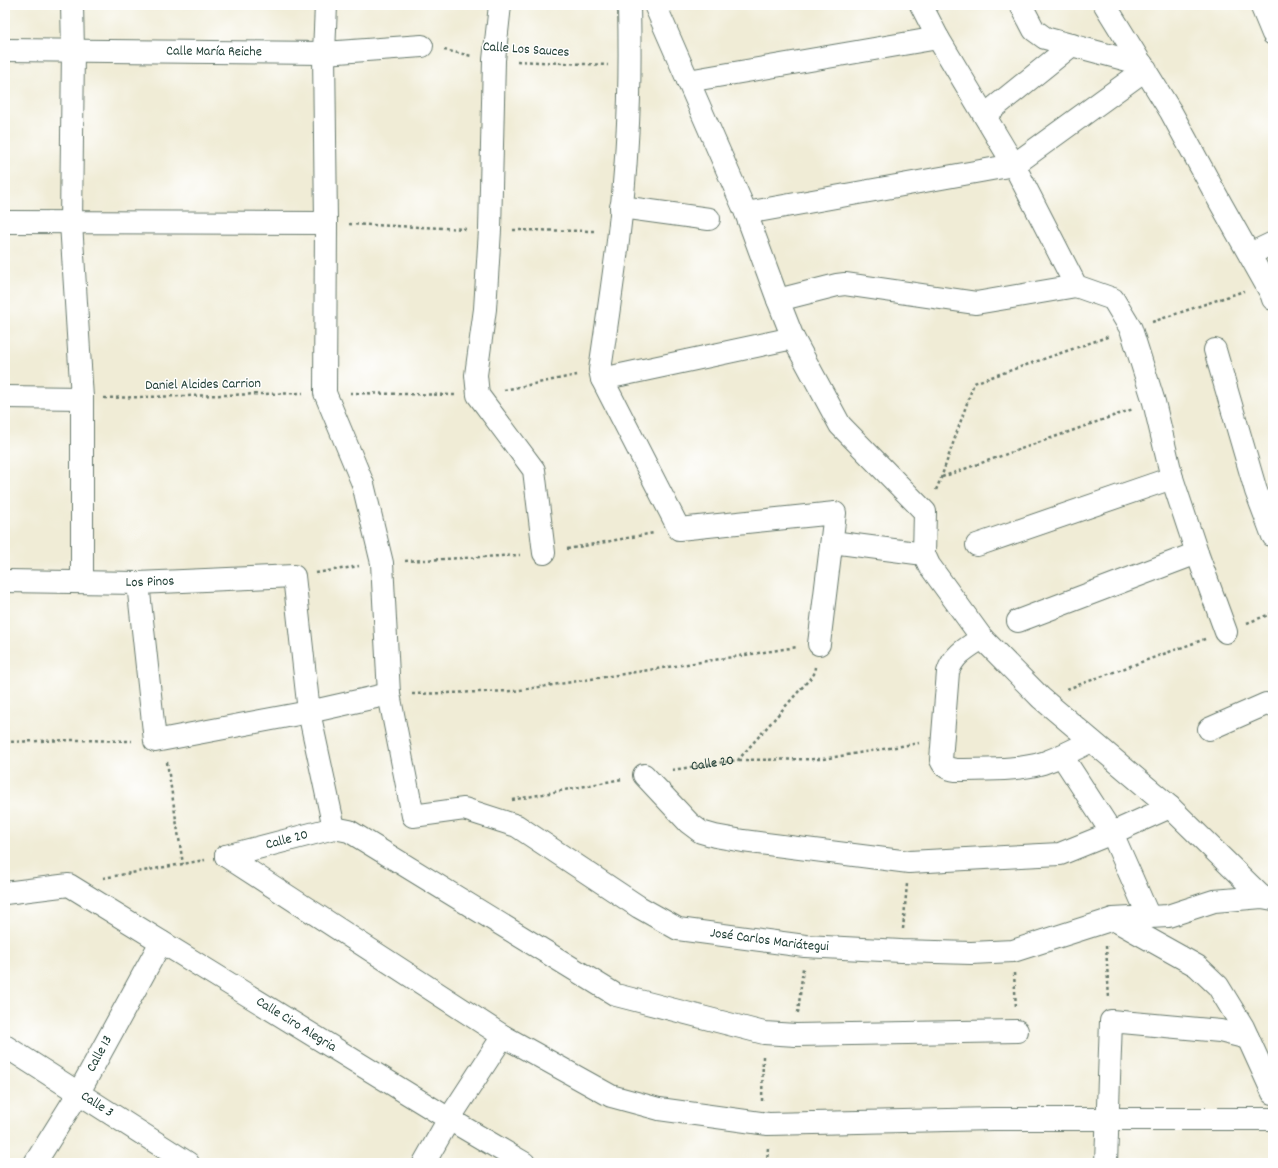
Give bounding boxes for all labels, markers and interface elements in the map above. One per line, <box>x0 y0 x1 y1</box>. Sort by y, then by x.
street label: Calle Los Sauces <box>482 37 570 63</box>
street label: Calle María Reiche <box>166 42 262 62</box>
street label: Daniel Alcides Carrion <box>145 374 261 396</box>
street label: Los Pinos <box>126 571 175 593</box>
street label: Calle 20 <box>690 751 735 777</box>
street label: Calle 20 <box>263 825 310 855</box>
street label: José Carlos Mariátegui <box>709 923 830 957</box>
street label: Calle Ciro Alegria <box>252 992 340 1057</box>
street label: Calle 13 <box>82 1032 118 1076</box>
street label: Calle 3 <box>76 1087 117 1123</box>

